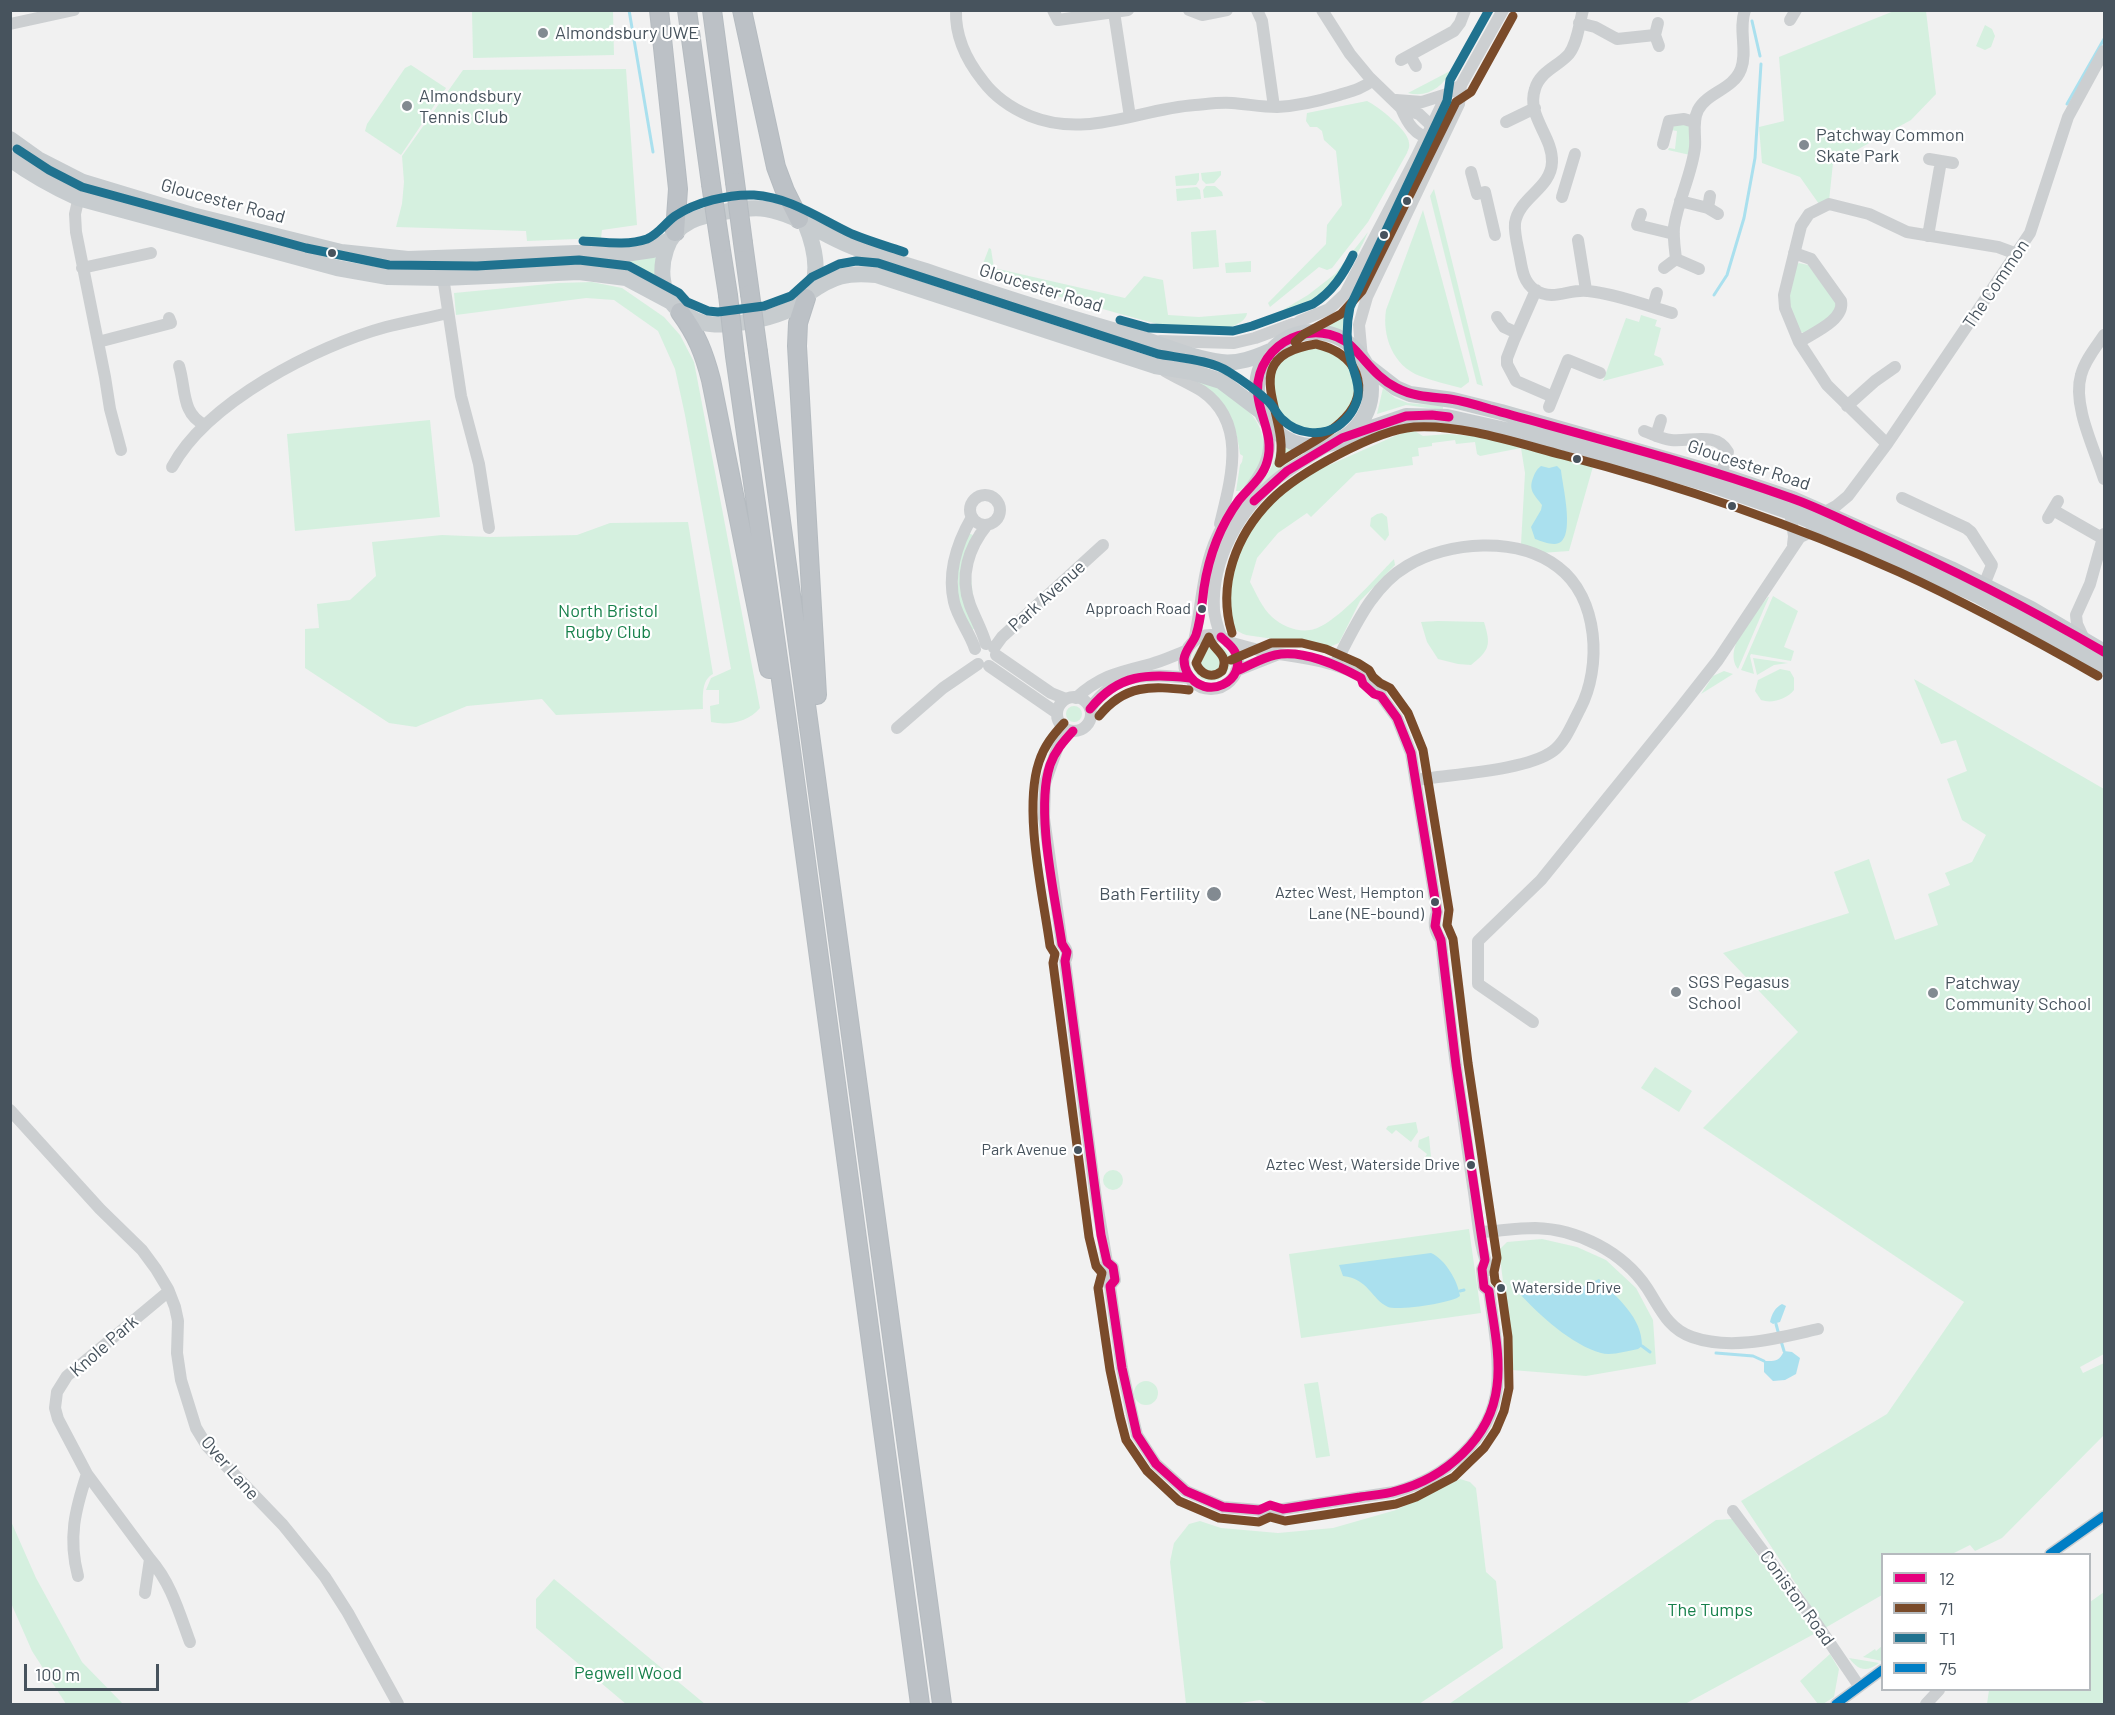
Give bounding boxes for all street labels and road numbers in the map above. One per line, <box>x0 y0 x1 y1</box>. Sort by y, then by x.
street label: Gloucester Road <box>158 174 288 228</box>
street label: The Common <box>1958 235 2034 333</box>
street label: Gloucester Road <box>977 259 1105 317</box>
street label: Gloucester Road <box>1685 435 1813 495</box>
street label: Park Avenue <box>1004 556 1090 636</box>
street label: Knole Park <box>66 1311 142 1381</box>
street label: Over Lane <box>196 1432 264 1504</box>
street label: Coniston Road <box>1755 1546 1839 1650</box>

